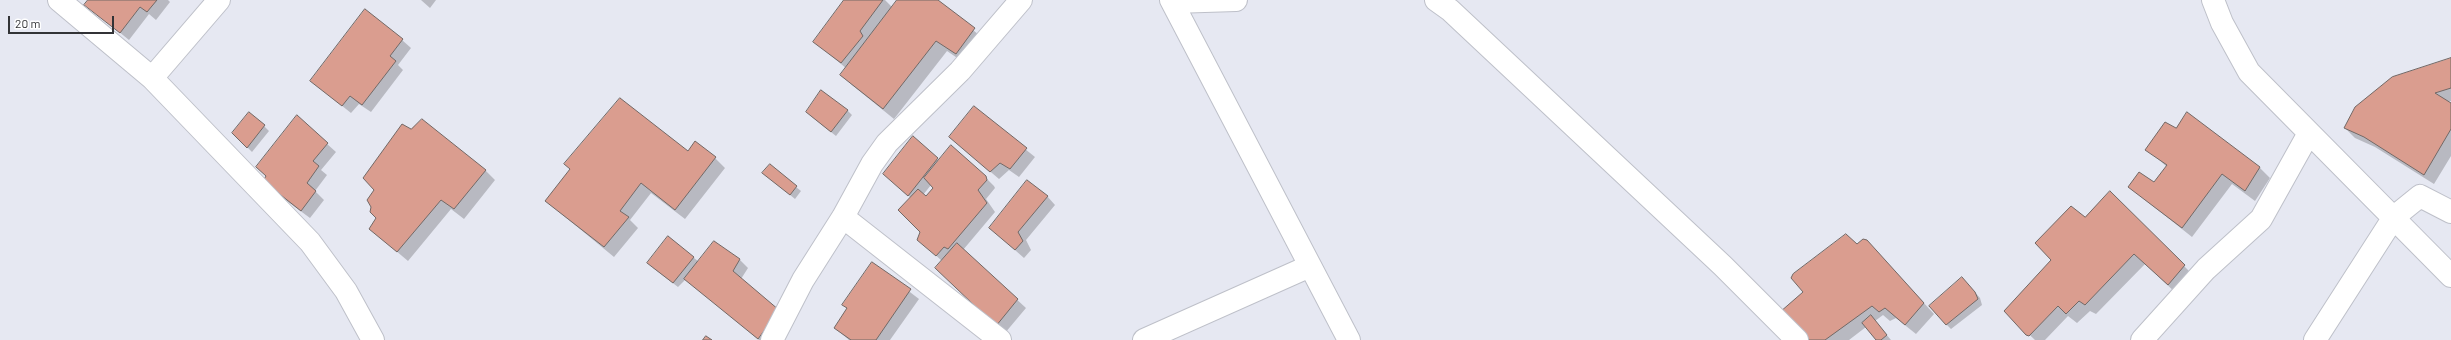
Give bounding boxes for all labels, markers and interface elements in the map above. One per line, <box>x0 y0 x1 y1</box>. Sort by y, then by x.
scale bar <box>10 8 116 34</box>
text: 20 m <box>15 16 41 30</box>

